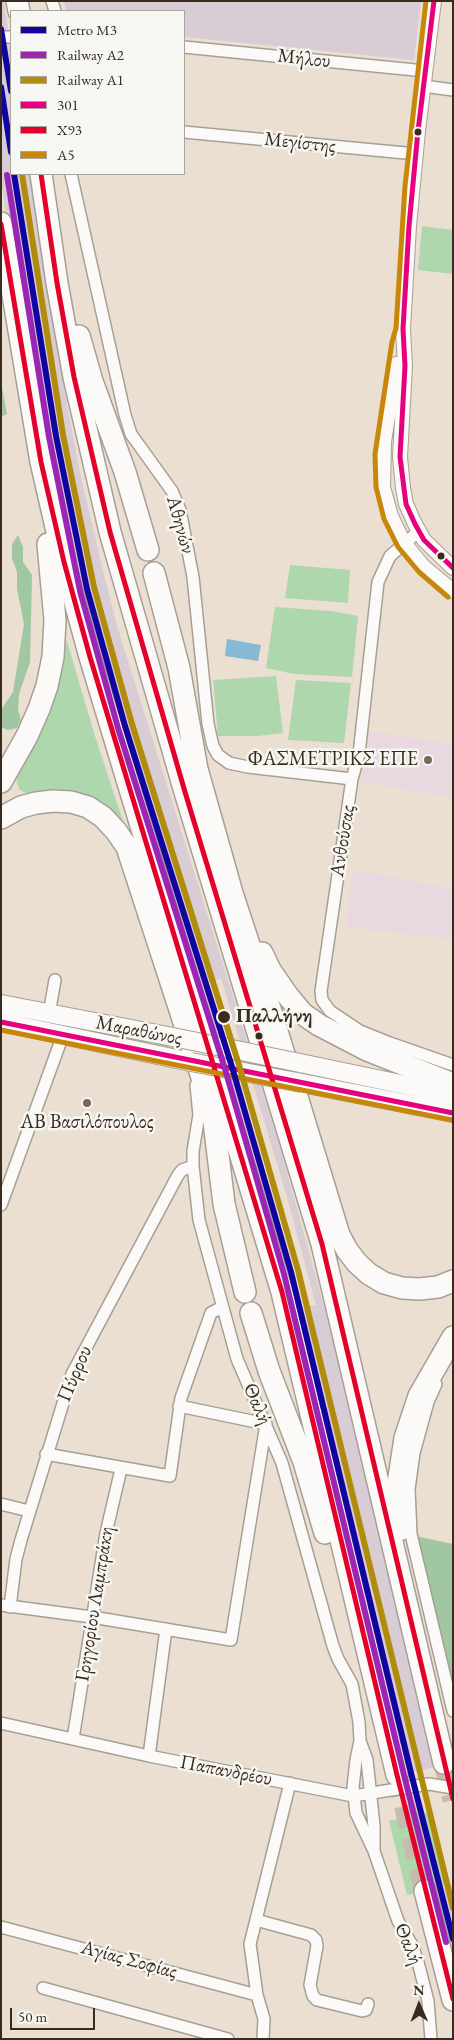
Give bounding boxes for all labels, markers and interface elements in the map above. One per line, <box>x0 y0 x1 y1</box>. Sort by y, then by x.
legend <box>10 10 185 175</box>
text: Metro Μ3 <box>57 20 117 39</box>
street label: Μήλου <box>276 44 332 74</box>
text: Railway A2 <box>57 45 124 64</box>
text: Railway A1 <box>57 70 124 89</box>
text: 301 <box>57 95 79 114</box>
text: X93 <box>57 120 82 139</box>
street label: Μεγίστης <box>263 127 337 159</box>
unlabelled marker <box>413 127 423 137</box>
text: A5 <box>57 145 75 164</box>
street label: Αθηνών <box>160 493 200 557</box>
unlabelled marker <box>436 551 446 561</box>
place label: ΦΑΣΜΕΤΡΙΚΣ ΕΠΕ <box>248 748 418 772</box>
marker: ΦΑΣΜΕΤΡΙΚΣ ΕΠΕ <box>422 754 434 766</box>
street label: Ανθούσας <box>325 803 361 879</box>
place label: Παλλήνη <box>236 1005 313 1029</box>
marker: Παλλήνη <box>216 1009 232 1025</box>
street label: Μαραθώνος <box>94 1011 184 1051</box>
unlabelled marker <box>254 1031 264 1041</box>
marker: ΑΒ Βασιλόπουλος <box>81 1097 93 1109</box>
place label: ΑΒ Βασιλόπουλος <box>20 1111 154 1135</box>
street label: Πύρρου <box>52 1342 98 1406</box>
street label: Θαλή <box>237 1379 277 1429</box>
street label: Γρηγορίου Λαμπράκη <box>71 1525 119 1683</box>
street label: Παπανδρέου <box>178 1750 274 1792</box>
street label: Θαλή <box>389 1919 427 1969</box>
street label: Αγίας Σοφίας <box>78 1936 180 1984</box>
north arrow <box>394 1980 444 2030</box>
text: N <box>413 1981 425 1999</box>
scale bar <box>12 1998 98 2030</box>
text: 50 m <box>18 2007 47 2026</box>

